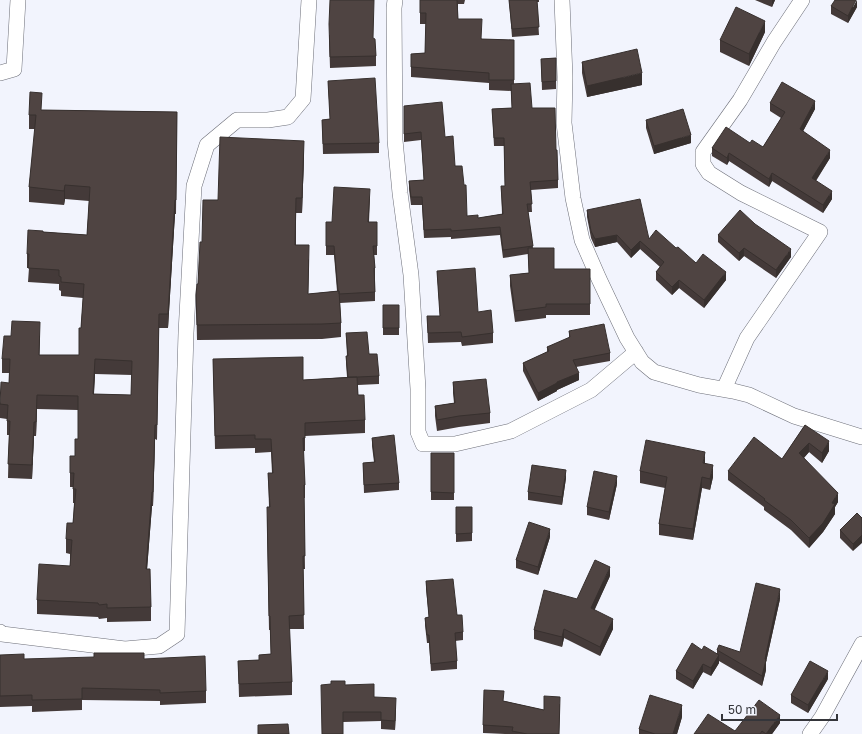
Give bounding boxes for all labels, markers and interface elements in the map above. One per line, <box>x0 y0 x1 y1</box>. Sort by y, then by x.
scale bar <box>722 696 837 722</box>
text: 50 m <box>728 702 756 717</box>

